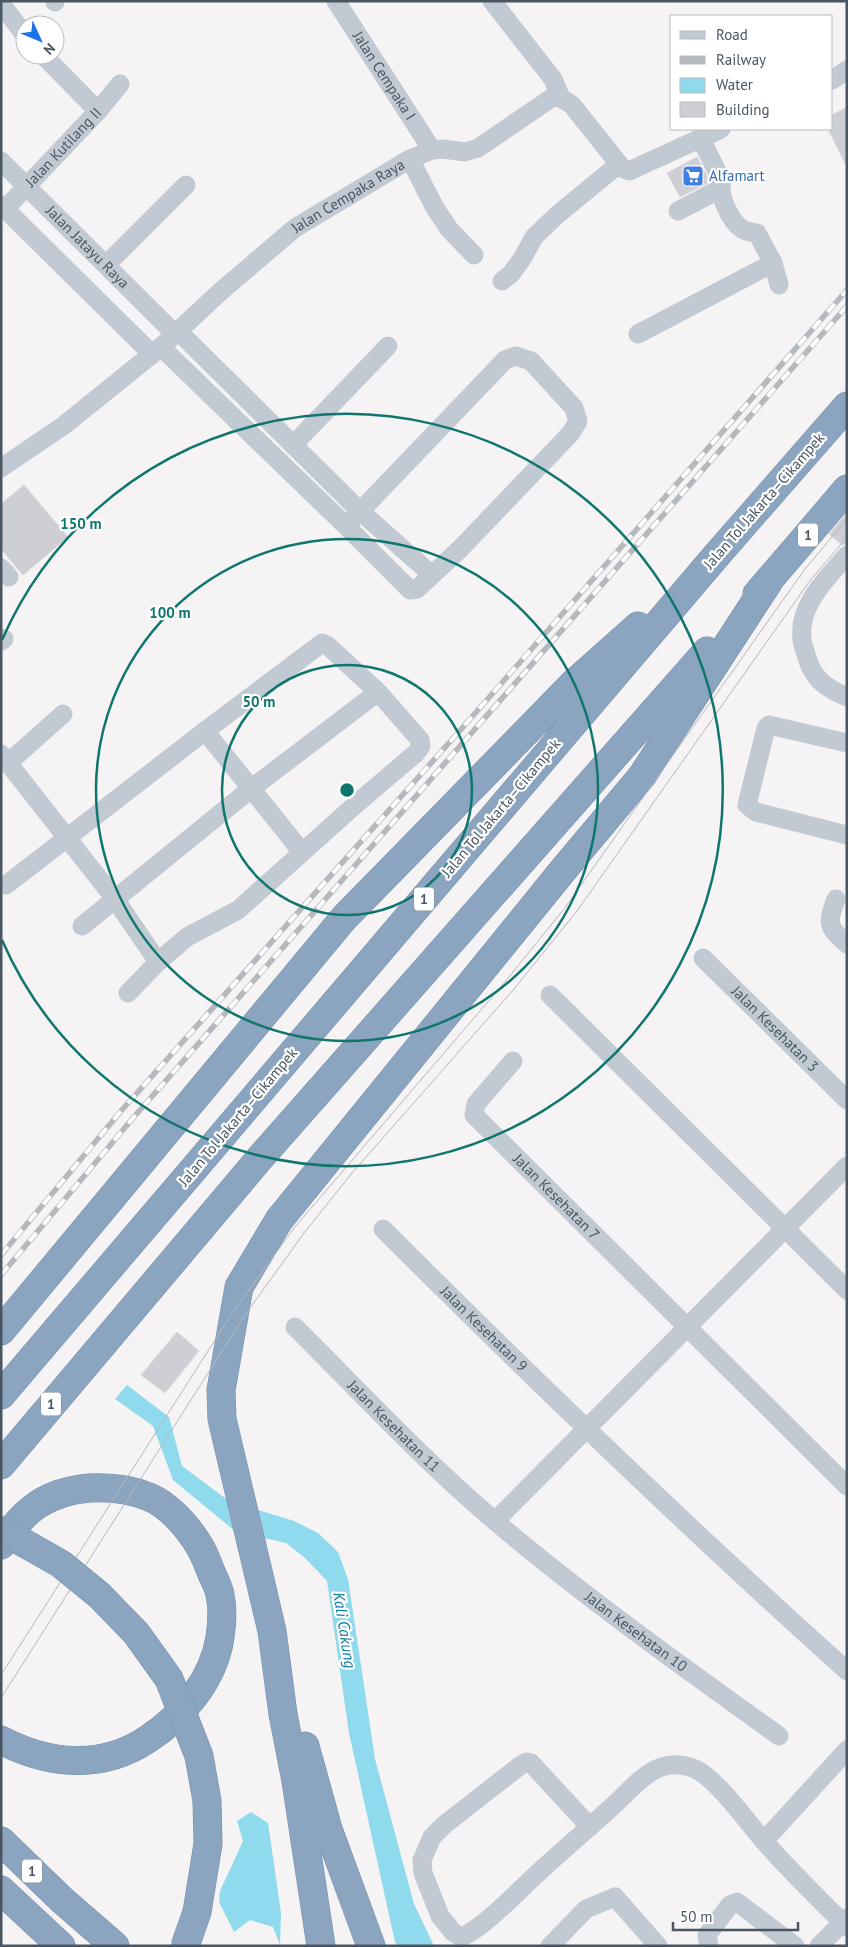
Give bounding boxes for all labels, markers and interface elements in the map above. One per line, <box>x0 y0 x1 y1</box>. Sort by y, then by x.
north arrow <box>15 15 65 65</box>
legend <box>670 15 833 130</box>
text: Road <box>716 25 748 44</box>
street label: Jalan Cempaka I <box>348 27 420 124</box>
text: N <box>40 39 59 59</box>
text: Railway <box>716 50 766 69</box>
text: Water <box>716 75 753 94</box>
text: Building <box>716 100 770 119</box>
street label: Jalan Kutilang II <box>20 103 105 192</box>
street label: Jalan Cempaka Raya <box>286 154 408 237</box>
supermarket icon: Alfamart <box>681 164 705 188</box>
place label: Alfamart <box>709 166 765 185</box>
street label: Jalan Jatayu Raya <box>41 200 134 292</box>
street label: Jalan Tol Jakarta–Cikampek <box>698 428 829 574</box>
text: 150 m <box>60 514 102 533</box>
road number: 1 <box>798 524 818 546</box>
text: 100 m <box>149 603 191 622</box>
text: 50 m <box>243 692 275 711</box>
street label: Jalan Tol Jakarta–Cikampek <box>436 734 565 882</box>
centre of rings <box>338 781 356 799</box>
road number: 1 <box>414 888 434 911</box>
street label: Jalan Kesehatan 3 <box>727 981 823 1076</box>
street label: Jalan Tol Jakarta–Cikampek <box>173 1043 302 1191</box>
street label: Jalan Kesehatan 7 <box>509 1149 604 1244</box>
street label: Jalan Kesehatan 9 <box>436 1281 532 1375</box>
street label: Jalan Kesehatan 11 <box>343 1375 444 1476</box>
road number: 1 <box>41 1392 61 1416</box>
street label: Jalan Kesehatan 10 <box>580 1586 691 1676</box>
water label: Kali Cakung <box>329 1590 361 1670</box>
road number: 1 <box>22 1860 42 1882</box>
scale bar <box>673 1900 798 1932</box>
text: 50 m <box>680 1907 713 1926</box>

